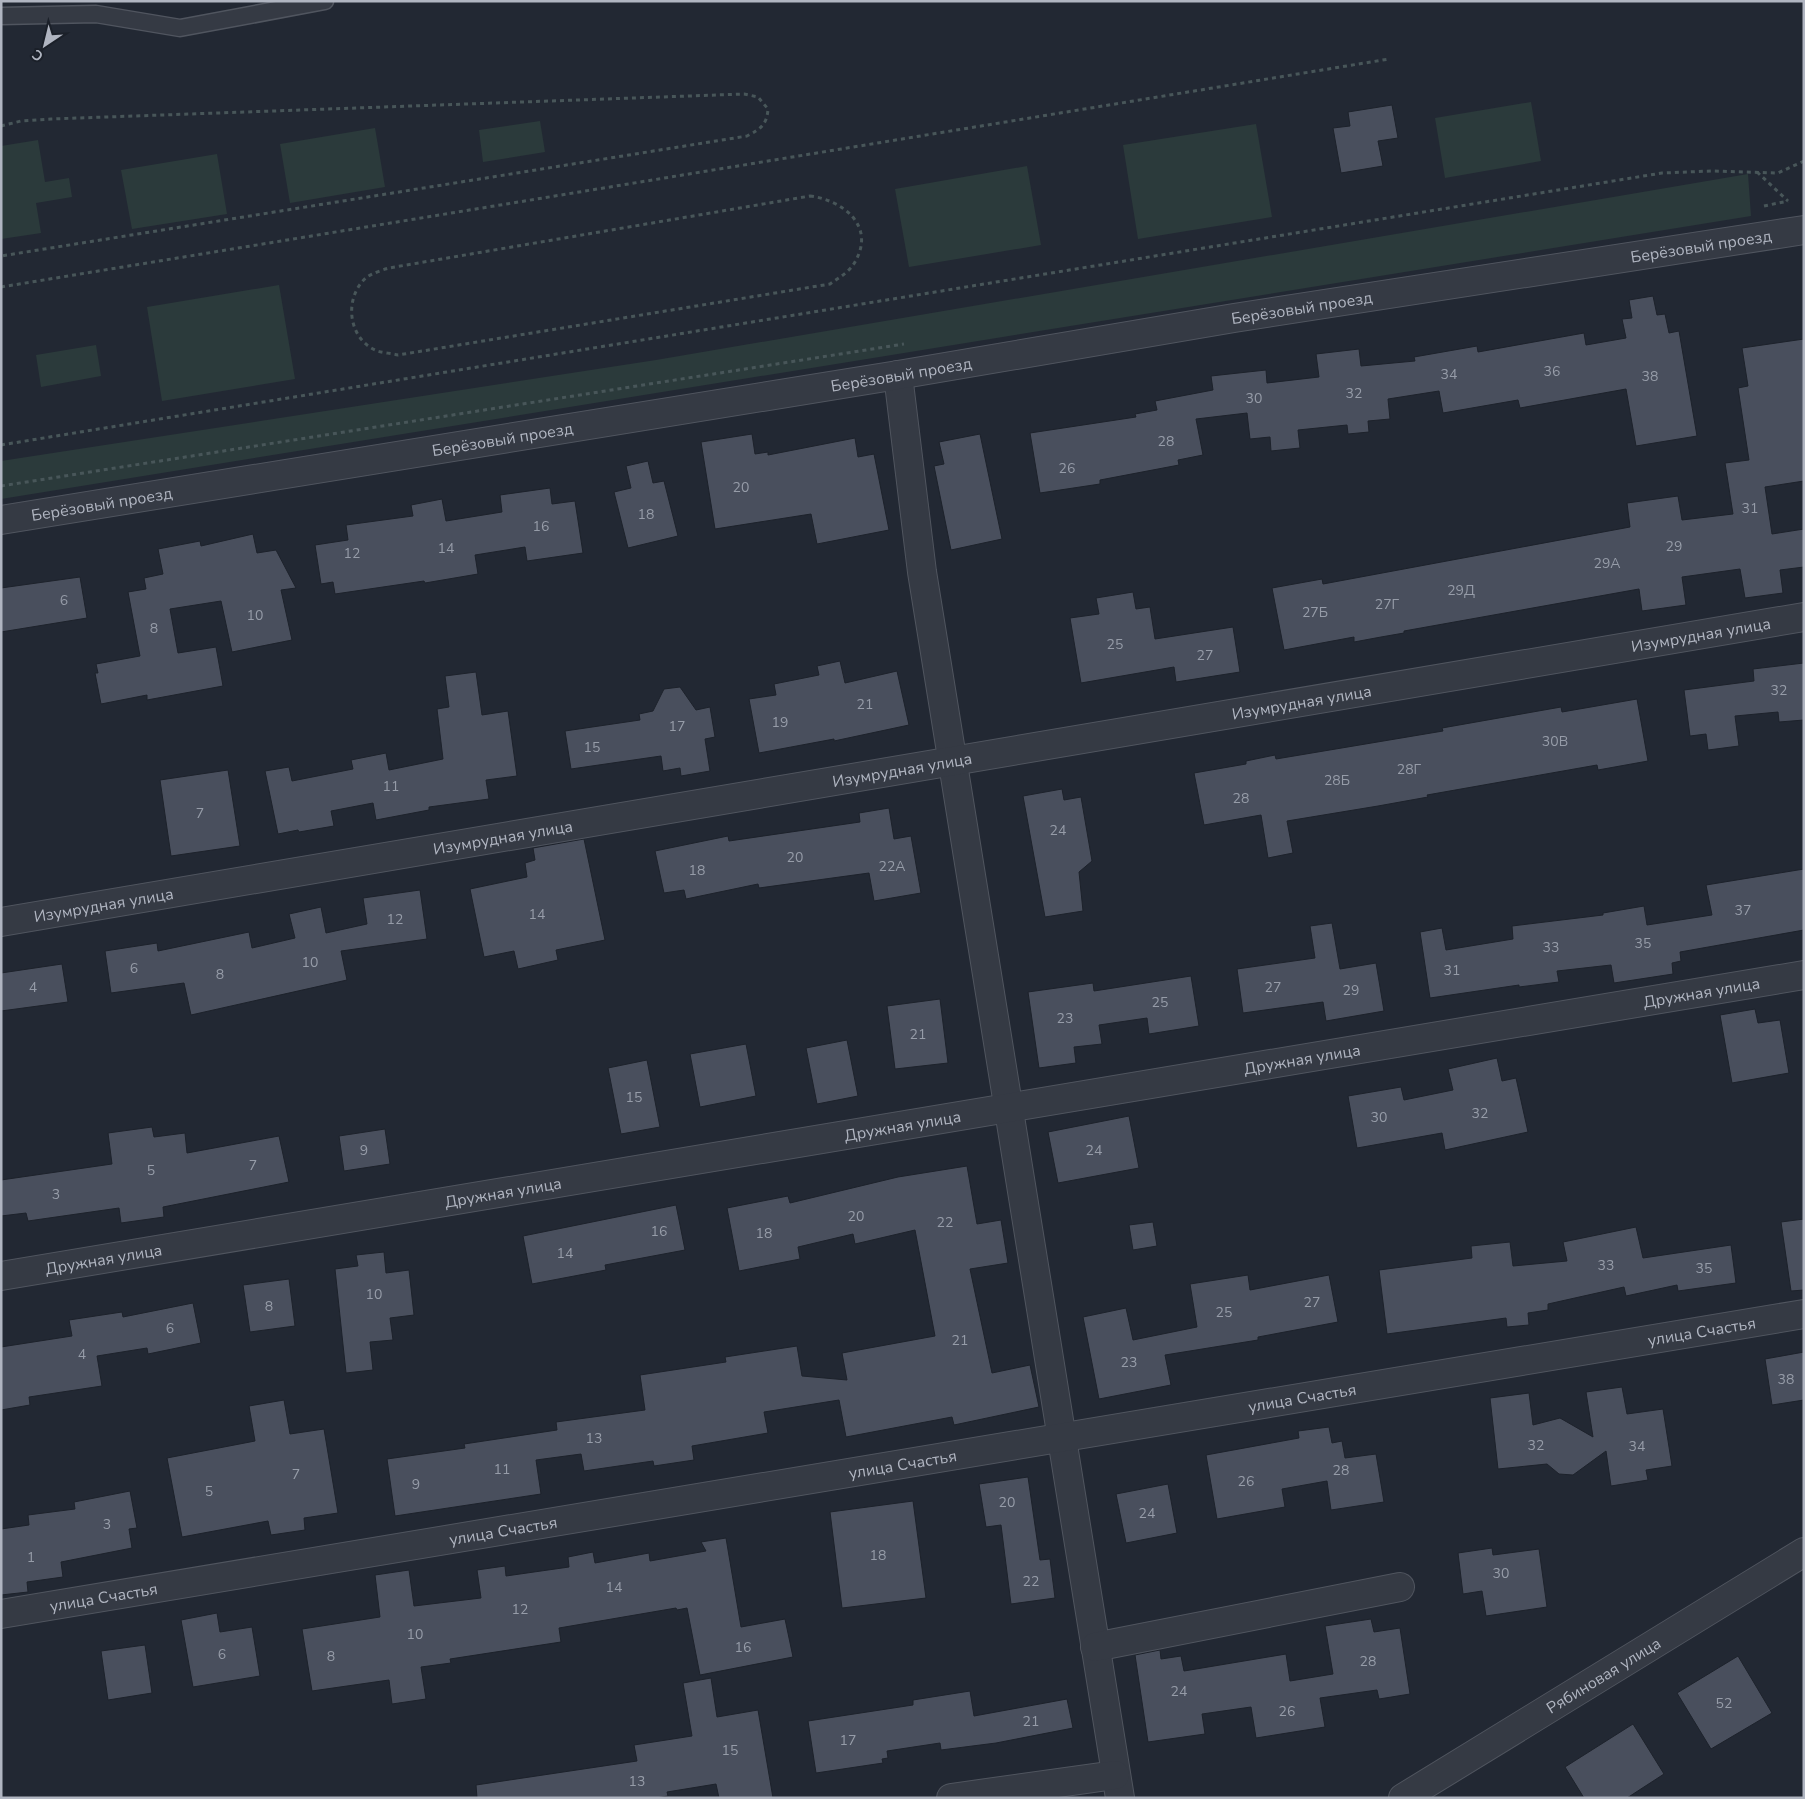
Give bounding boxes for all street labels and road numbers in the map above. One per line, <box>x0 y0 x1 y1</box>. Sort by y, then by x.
street label: Берёзовый проезд <box>1629 225 1774 269</box>
street label: Берёзовый проезд <box>1230 287 1375 330</box>
street label: Берёзовый проезд <box>829 353 974 398</box>
street label: Берёзовый проезд <box>431 418 575 462</box>
street label: Берёзовый проезд <box>30 482 175 527</box>
street label: Изумрудная улица <box>1630 613 1772 658</box>
street label: Изумрудная улица <box>1230 680 1373 726</box>
street label: Изумрудная улица <box>831 748 974 793</box>
street label: Изумрудная улица <box>432 815 574 861</box>
street label: Изумрудная улица <box>32 883 175 928</box>
street label: Дружная улица <box>1642 973 1762 1014</box>
street label: Дружная улица <box>1242 1039 1362 1080</box>
street label: Дружная улица <box>843 1106 963 1147</box>
street label: Дружная улица <box>443 1173 563 1214</box>
street label: Дружная улица <box>44 1239 164 1280</box>
street label: улица Счастья <box>1646 1312 1757 1352</box>
street label: улица Счастья <box>1247 1379 1358 1418</box>
street label: улица Счастья <box>847 1445 958 1485</box>
street label: улица Счастья <box>448 1512 559 1551</box>
street label: улица Счастья <box>48 1578 159 1618</box>
street label: Рябиновая улица <box>1542 1632 1665 1719</box>

